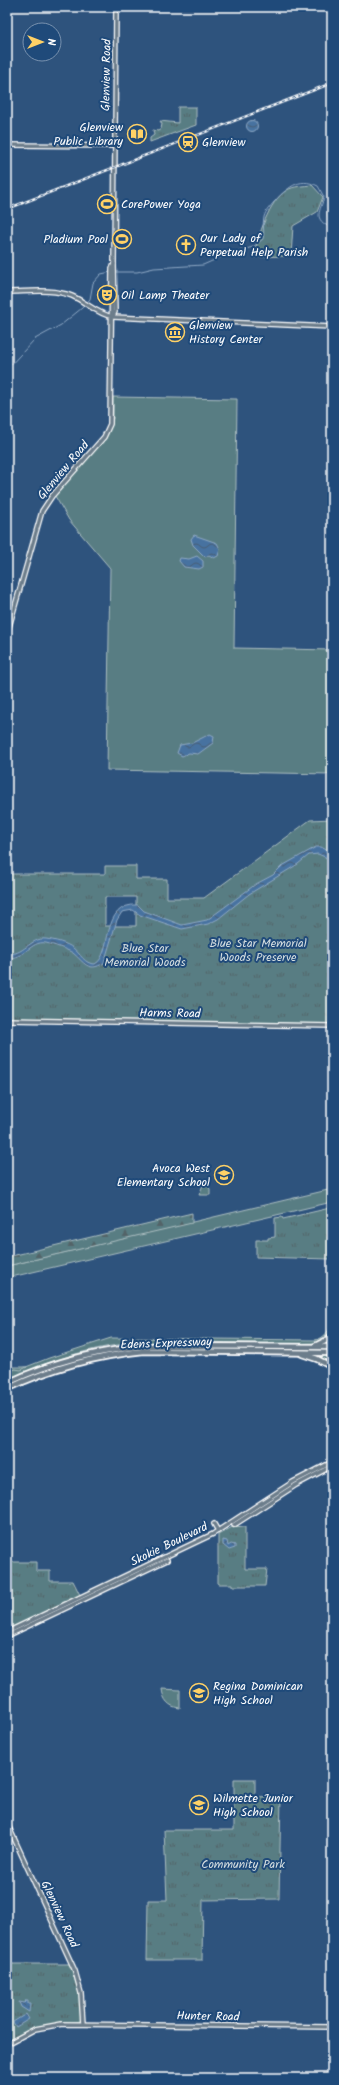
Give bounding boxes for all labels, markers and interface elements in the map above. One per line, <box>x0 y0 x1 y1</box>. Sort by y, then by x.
north arrow <box>22 22 62 62</box>
street label: Glenview Road <box>96 38 117 111</box>
text: N <box>42 39 60 46</box>
place label: Glenview Public Library <box>54 118 124 151</box>
library icon: Glenview Public Library <box>126 123 148 145</box>
station icon: Glenview <box>177 131 199 153</box>
place label: Glenview <box>202 133 246 152</box>
sports icon: CorePower Yoga <box>96 193 118 215</box>
place label: CorePower Yoga <box>121 195 201 214</box>
sports icon: Pladium Pool <box>111 228 133 250</box>
place label: Our Lady of Perpetual Help Parish <box>200 229 308 262</box>
place label: Pladium Pool <box>44 230 108 249</box>
church icon: Our Lady of Perpetual Help Parish <box>175 234 197 256</box>
theatre icon: Oil Lamp Theater <box>96 284 118 306</box>
place label: Oil Lamp Theater <box>121 286 210 305</box>
place label: Glenview History Center <box>189 316 264 349</box>
museum icon: Glenview History Center <box>164 321 186 343</box>
street label: Glenview Road <box>33 436 95 504</box>
park label: Blue Star Memorial Woods Preserve <box>209 934 307 967</box>
park label: Blue Star Memorial Woods <box>104 939 186 972</box>
street label: Harms Road <box>139 1003 202 1024</box>
place label: Avoca West Elementary School <box>117 1159 210 1192</box>
school or university icon: Avoca West Elementary School <box>213 1164 235 1186</box>
street label: Edens Expressway <box>120 1332 212 1355</box>
street label: Skokie Boulevard <box>127 1517 212 1571</box>
place label: Regina Dominican High School <box>213 1677 303 1710</box>
school or university icon: Regina Dominican High School <box>188 1682 210 1704</box>
place label: Wilmette Junior High School <box>213 1789 294 1822</box>
school or university icon: Wilmette Junior High School <box>188 1794 210 1816</box>
park label: Community Park <box>201 1855 285 1874</box>
street label: Glenview Road <box>36 1877 84 1952</box>
street label: Hunter Road <box>176 2006 241 2027</box>

